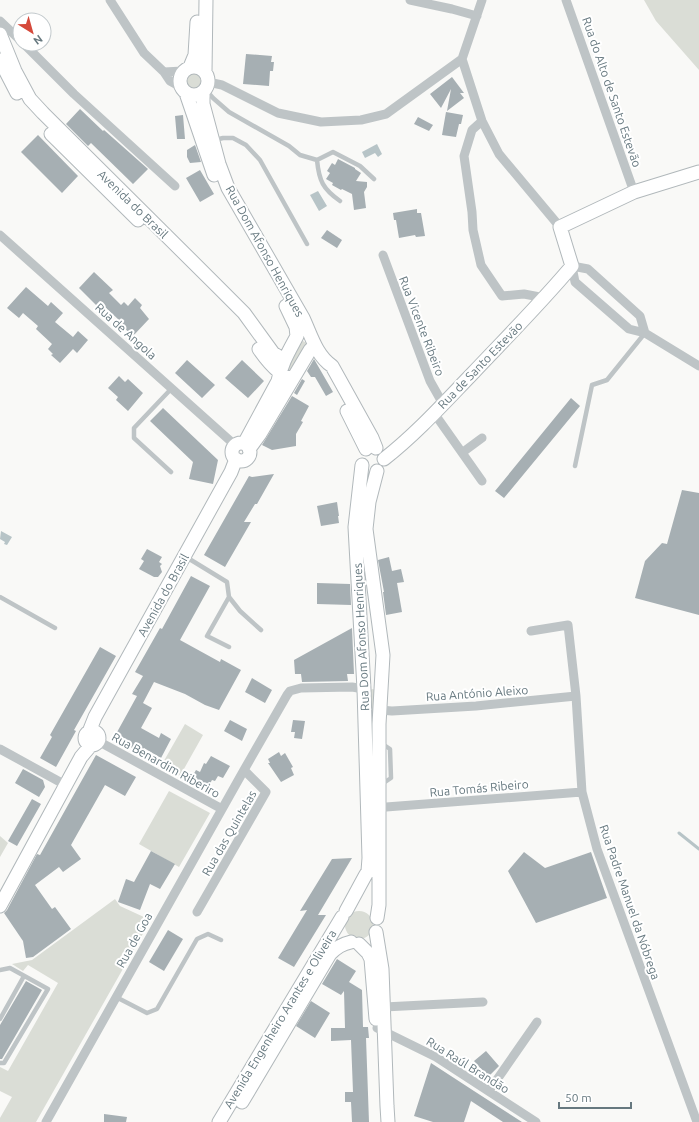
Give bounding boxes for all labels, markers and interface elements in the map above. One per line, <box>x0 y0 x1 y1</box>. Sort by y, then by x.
north arrow <box>12 12 52 52</box>
street label: Rua do Alto de Santo Estevão <box>580 15 644 169</box>
text: N <box>31 33 45 47</box>
street label: Avenida do Brasil <box>95 167 171 241</box>
street label: Rua Dom Afonso Henriques <box>223 183 307 319</box>
street label: Rua Vicente Ribeiro <box>397 274 447 378</box>
street label: Rua de Angola <box>93 300 159 362</box>
street label: Rua de Santo Estevão <box>435 319 525 411</box>
street label: Avenida do Brasil <box>135 552 191 638</box>
street label: Rua Dom Afonso Henriques <box>351 563 371 711</box>
street label: Rua António Aleixo <box>425 683 529 703</box>
street label: Rua Benardim Riberiro <box>110 730 222 800</box>
street label: Rua Tomás Ribeiro <box>429 777 529 799</box>
street label: Rua das Quintelas <box>199 788 259 878</box>
street label: Rua Padre Manuel da Nóbrega <box>597 823 663 981</box>
street label: Rua de Goa <box>114 910 154 970</box>
street label: Avenida Engenheiro Arantes e Oliveira <box>221 927 339 1111</box>
street label: Rua Raúl Brandão <box>424 1034 512 1096</box>
scale bar <box>559 1084 631 1110</box>
text: 50 m <box>565 1091 592 1104</box>

